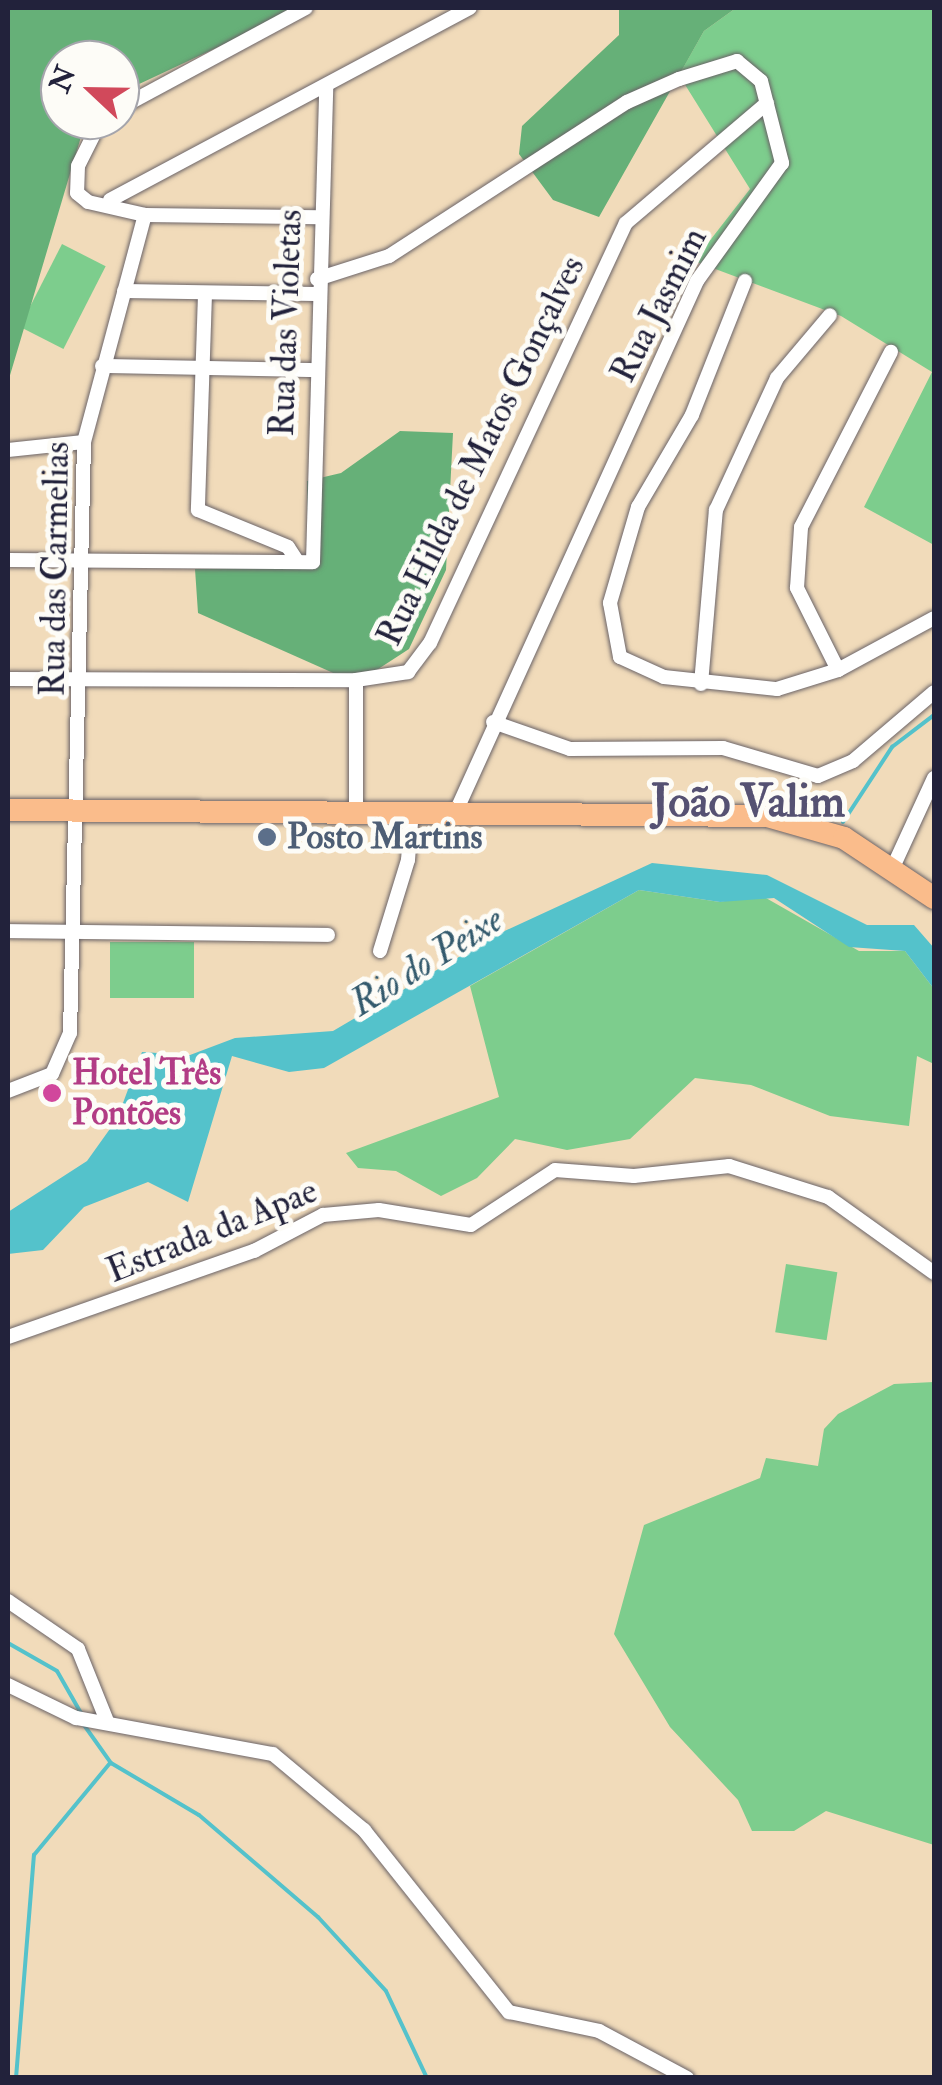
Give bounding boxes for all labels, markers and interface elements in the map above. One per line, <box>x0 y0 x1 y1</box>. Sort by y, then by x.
north arrow <box>40 40 140 140</box>
text: N <box>43 61 84 98</box>
street label: Rua das Violetas <box>261 209 311 437</box>
street label: Rua Jasmim <box>602 221 716 389</box>
street label: Rua Hilda de Matos Gonçalves <box>368 249 594 653</box>
street label: Rua das Carmelias <box>32 441 78 697</box>
district label: João Valim <box>651 776 845 830</box>
place label: Posto Martins <box>287 816 483 858</box>
marker: Posto Martins <box>256 826 278 848</box>
water label: Rio do Peixe <box>342 897 512 1027</box>
place label: Hotel Três Pontões <box>72 1052 221 1134</box>
marker: Hotel Três Pontões <box>41 1082 63 1104</box>
street label: Estrada da Apae <box>101 1170 323 1292</box>

